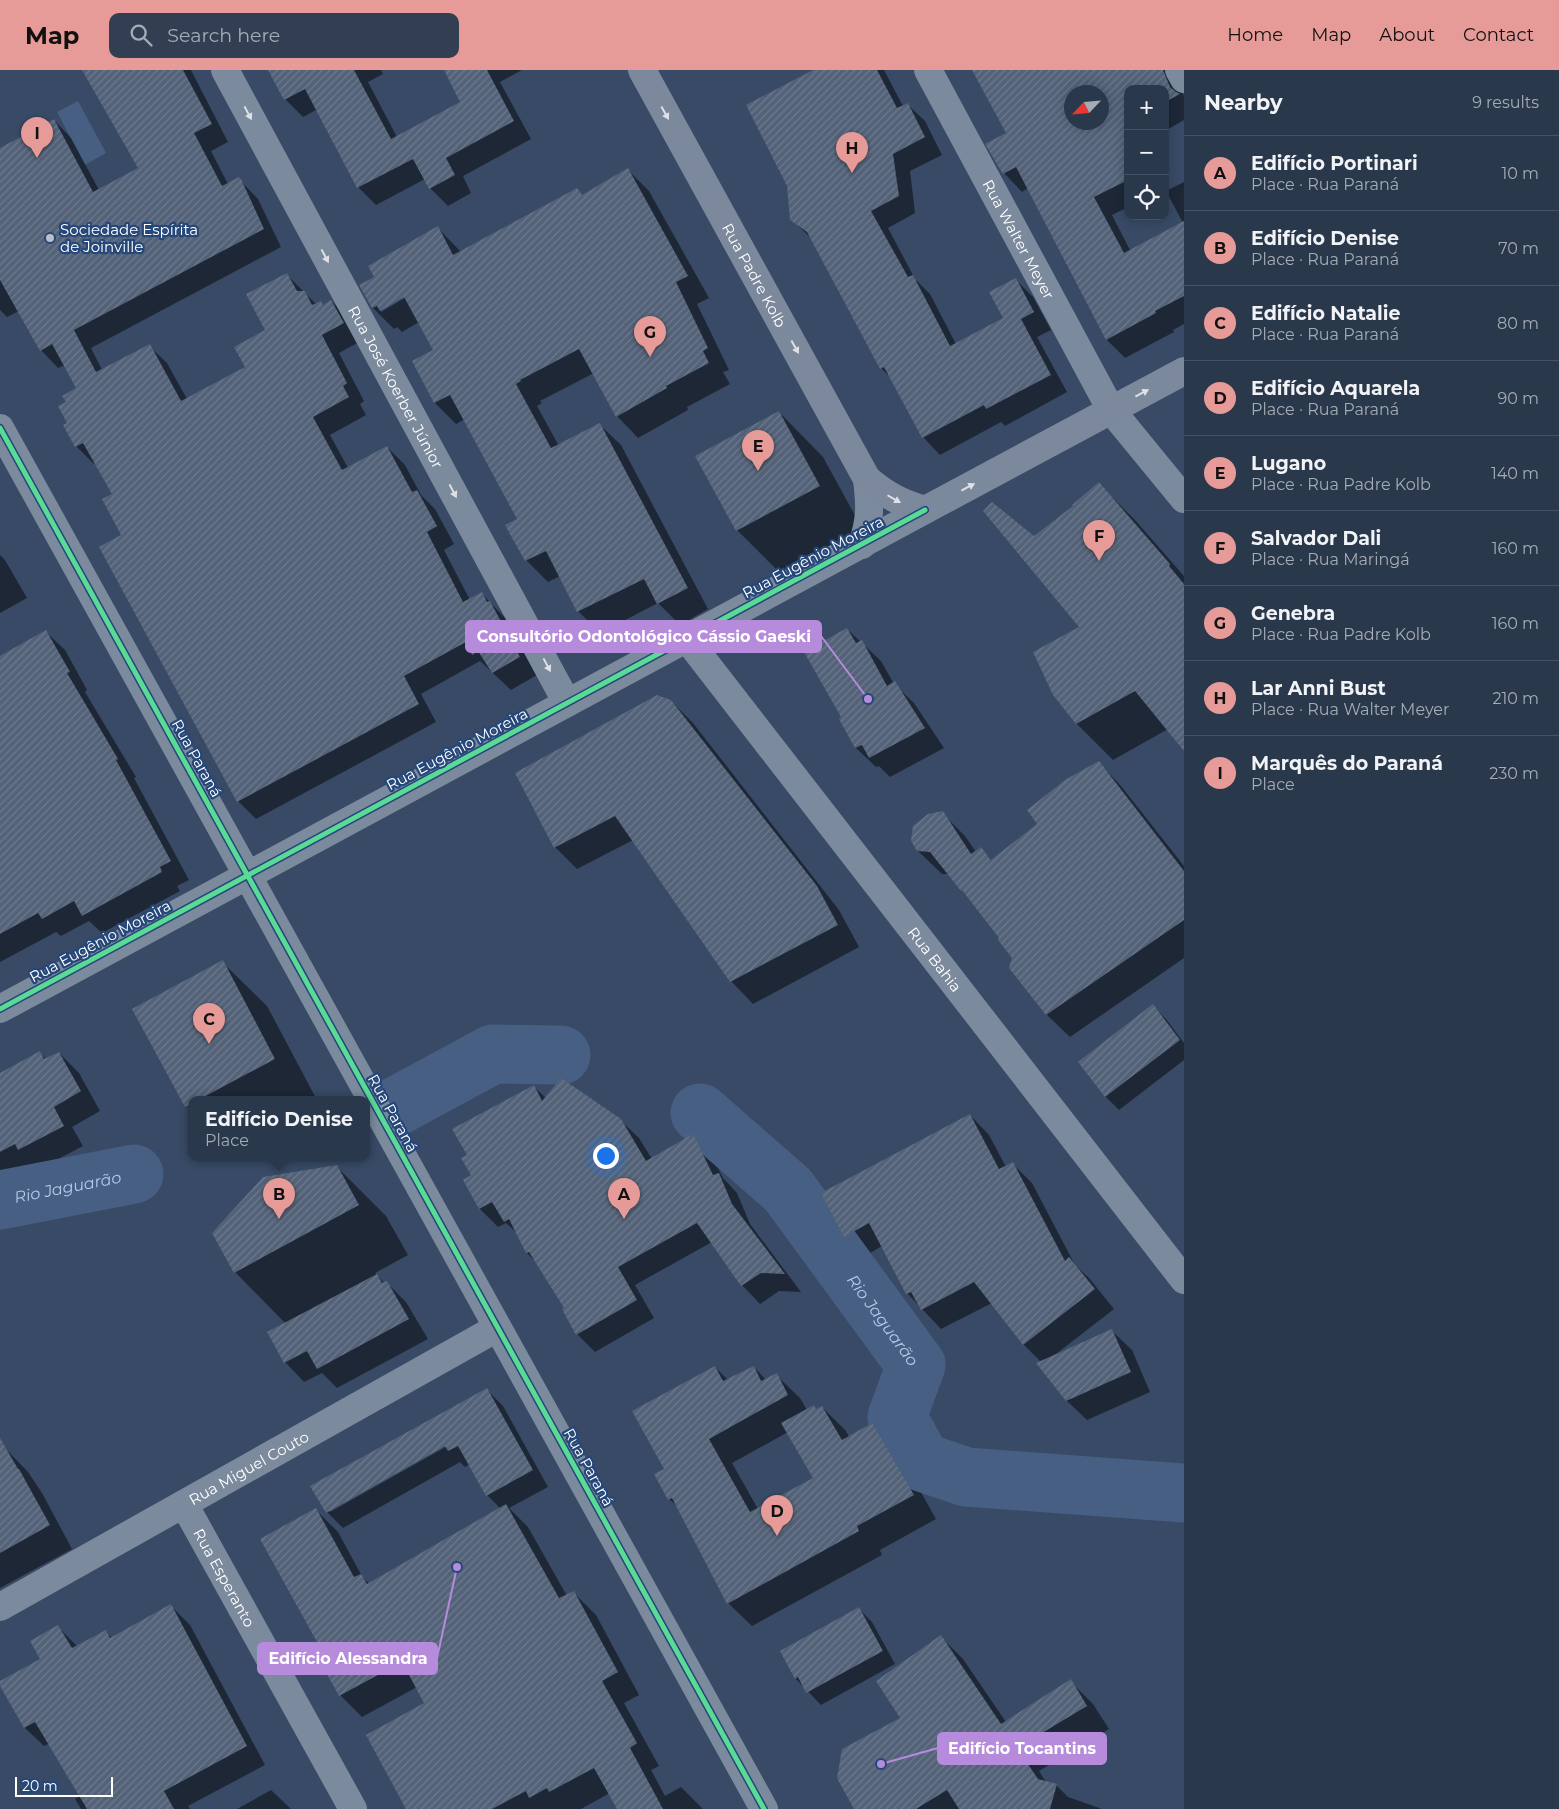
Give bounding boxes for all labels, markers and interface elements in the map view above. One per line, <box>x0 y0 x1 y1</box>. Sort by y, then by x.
search box <box>109 13 459 58</box>
text: Map <box>25 21 79 50</box>
icon: search <box>127 21 155 49</box>
text: Search here <box>167 24 280 47</box>
text: Home <box>1227 24 1283 46</box>
text: Map <box>1311 24 1351 46</box>
text: About <box>1379 24 1435 46</box>
text: Contact <box>1463 24 1534 46</box>
north arrow <box>1064 85 1109 130</box>
map controls <box>1124 85 1169 220</box>
button: + <box>1124 85 1169 130</box>
text: Nearby <box>1204 90 1283 115</box>
text: 9 results <box>1472 93 1539 112</box>
one-way arrow <box>244 106 252 120</box>
one-way arrow <box>661 106 670 119</box>
pin: I <box>21 117 53 158</box>
button: − <box>1124 130 1169 175</box>
pin: H <box>836 132 868 173</box>
text: Edifício Portinari <box>1251 152 1418 175</box>
text: A <box>1214 164 1226 183</box>
text: 10 m <box>1501 164 1539 183</box>
button: locate <box>1124 175 1169 220</box>
text: Place · Rua Paraná <box>1251 175 1399 194</box>
street label: Rua Walter Meyer <box>979 176 1059 302</box>
place label: Sociedade Espírita de Joinville <box>60 220 198 256</box>
street label: Rua Padre Kolb <box>718 220 791 330</box>
text: Edifício Denise <box>1251 227 1399 250</box>
marker: Sociedade Espírita de Joinville <box>44 232 56 244</box>
text: B <box>1214 239 1226 258</box>
text: 70 m <box>1498 239 1539 258</box>
one-way arrow <box>321 249 330 263</box>
text: Place · Rua Paraná <box>1251 250 1399 269</box>
street label: Rua José Koerber Júnior <box>344 302 448 471</box>
text: Edifício Natalie <box>1251 302 1400 325</box>
text: C <box>1214 314 1226 333</box>
text: 80 m <box>1497 314 1539 333</box>
pin: G <box>634 316 666 357</box>
text: Place · Rua Paraná <box>1251 325 1399 344</box>
one-way arrow <box>790 340 799 353</box>
text: Edifício Aquarela <box>1251 377 1420 400</box>
one-way arrow <box>1135 389 1149 398</box>
text: D <box>1213 389 1227 408</box>
text: 90 m <box>1497 389 1539 408</box>
text: Place · Rua Paraná <box>1251 400 1399 419</box>
pin: E <box>742 430 774 471</box>
text: Lugano <box>1251 452 1326 475</box>
text: E <box>1215 464 1225 483</box>
text: 140 m <box>1491 464 1539 483</box>
text: Place · Rua Padre Kolb <box>1251 475 1431 494</box>
one-way arrow <box>961 483 975 491</box>
one-way arrow <box>448 484 457 498</box>
one-way arrow <box>887 495 901 503</box>
street label: Rua Eugênio Moreira <box>739 512 887 602</box>
pin: F <box>1083 520 1115 561</box>
text: Salvador Dali <box>1251 527 1381 550</box>
text: F <box>1215 539 1225 558</box>
text: 160 m <box>1492 539 1539 558</box>
text: Place · Rua Maringá <box>1251 550 1410 569</box>
text: Genebra <box>1251 602 1335 625</box>
text: G <box>1214 614 1226 633</box>
text: 160 m <box>1492 614 1539 633</box>
callout: Consultório Odontológico Cássio Gaeski <box>466 621 821 652</box>
text: Place · Rua Padre Kolb <box>1251 625 1431 644</box>
text: Consultório Odontológico Cássio Gaeski <box>477 627 811 646</box>
one-way arrow <box>542 658 551 672</box>
text: Lar Anni Bust <box>1251 677 1386 700</box>
text: H <box>1214 689 1226 708</box>
text: 210 m <box>1492 689 1539 708</box>
text: Place · Rua Walter Meyer <box>1251 700 1449 719</box>
street label: Rua Eugênio Moreira <box>383 704 531 794</box>
street label: Rua Paraná <box>168 716 226 800</box>
text: Marquês do Paraná <box>1251 752 1443 775</box>
text: I <box>1217 764 1223 783</box>
text: 230 m <box>1489 764 1539 783</box>
text: Place <box>1251 775 1295 794</box>
street label: Rua Eugênio Moreira <box>26 896 174 986</box>
street label: Rua Bahia <box>904 923 966 995</box>
pin: C <box>193 1003 225 1044</box>
street label: Rua Paraná <box>364 1071 422 1155</box>
popup <box>188 1096 370 1161</box>
text: Edifício Denise <box>205 1108 353 1131</box>
text: Place <box>205 1131 249 1150</box>
your location <box>593 1143 619 1169</box>
water label: Rio Jaguarão <box>13 1167 123 1207</box>
pin: B <box>263 1178 295 1219</box>
pin: A <box>608 1178 640 1219</box>
water label: Rio Jaguarão <box>843 1271 923 1369</box>
street label: Rua Paraná <box>560 1425 618 1509</box>
street label: Rua Miguel Couto <box>185 1426 312 1509</box>
pin: D <box>761 1495 793 1536</box>
street label: Rua Esperanto <box>190 1525 260 1630</box>
callout: Edifício Alessandra <box>258 1643 437 1674</box>
text: Edifício Alessandra <box>268 1649 428 1668</box>
callout: Edifício Tocantins <box>938 1733 1106 1764</box>
text: Edifício Tocantins <box>948 1739 1097 1758</box>
scale bar <box>15 1774 112 1797</box>
text: 20 m <box>22 1777 58 1795</box>

